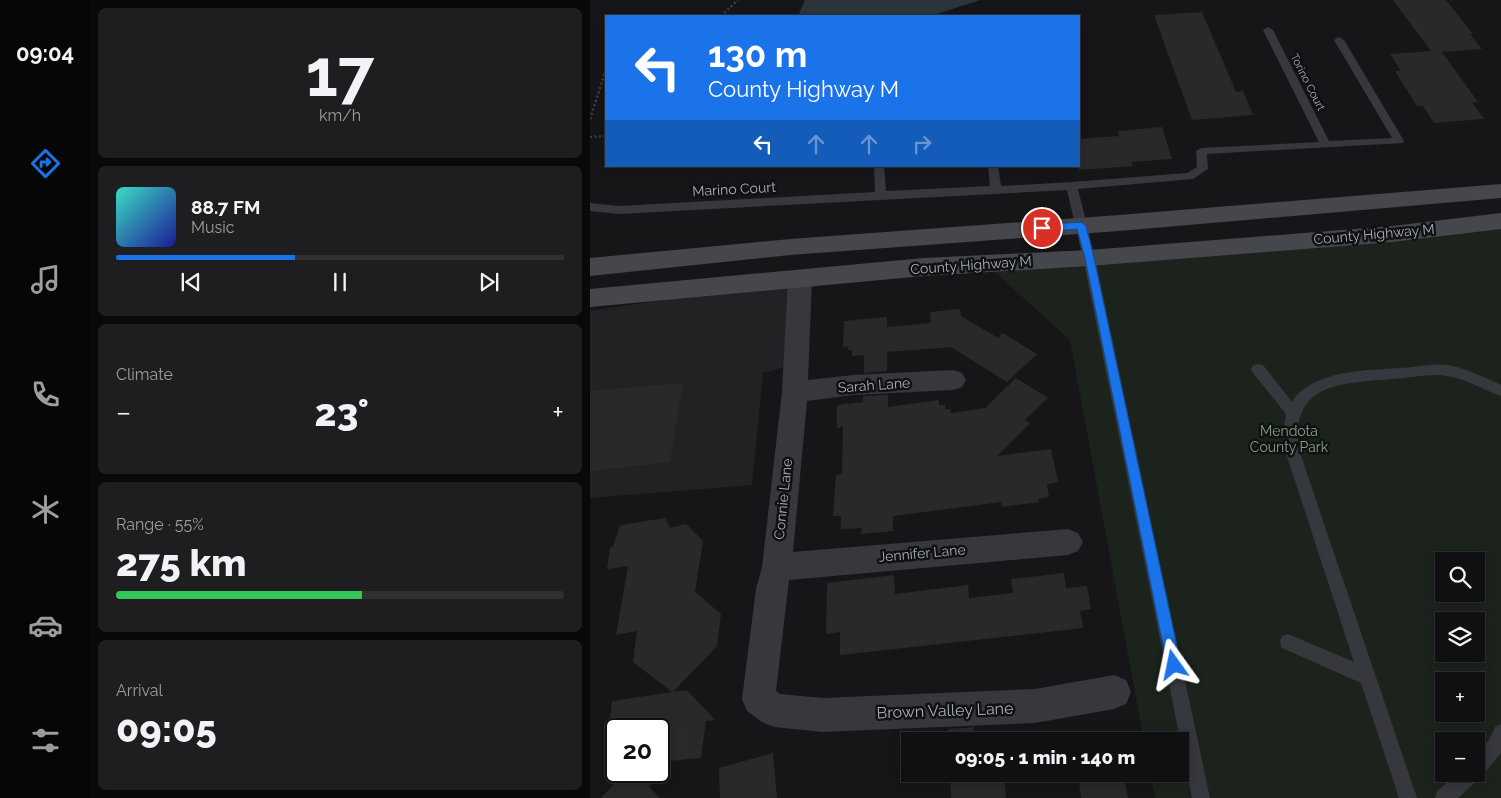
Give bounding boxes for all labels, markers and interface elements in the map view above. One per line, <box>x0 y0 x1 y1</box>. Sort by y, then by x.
text: 130 m <box>708 34 807 75</box>
text: 17 <box>306 35 374 111</box>
icon: left <box>625 35 690 100</box>
text: 09:04 <box>16 40 74 66</box>
street label: Torino Court <box>1288 52 1328 113</box>
text: County Highway M <box>708 76 899 102</box>
text: km/h <box>319 106 361 125</box>
icon: left <box>749 130 777 158</box>
icon: ahead <box>802 130 830 158</box>
icon: ahead <box>855 130 883 158</box>
icon: right <box>908 130 936 158</box>
icon: directions <box>28 146 63 181</box>
street label: Marino Court <box>692 179 777 199</box>
text: 88.7 FM <box>191 196 260 218</box>
pin <box>1021 207 1063 249</box>
icon: arrive <box>1028 214 1056 242</box>
text: Music <box>191 218 235 237</box>
street label: County Highway M <box>1313 221 1435 247</box>
street label: County Highway M <box>910 253 1032 277</box>
icon: music <box>28 262 63 297</box>
icon: previous <box>177 268 205 296</box>
icon: pause <box>326 268 354 296</box>
icon: next <box>475 268 503 296</box>
text: Climate <box>116 365 173 384</box>
street label: Sarah Lane <box>837 374 911 396</box>
icon: phone <box>28 377 63 412</box>
text: 23° <box>315 390 369 435</box>
text: − <box>116 396 131 429</box>
text: + <box>552 396 564 429</box>
park label: Mendota County Park <box>1250 423 1329 455</box>
street label: Connie Lane <box>771 458 795 540</box>
icon: climate <box>28 492 63 527</box>
text: Range · 55% <box>116 515 204 534</box>
text: 275 km <box>116 540 247 585</box>
street label: Jennifer Lane <box>878 541 966 565</box>
map controls <box>1435 552 1485 782</box>
button: search <box>1435 552 1485 602</box>
icon: car <box>28 608 63 643</box>
button: layers <box>1435 612 1485 662</box>
position arrow <box>1147 638 1199 690</box>
button: + <box>1435 672 1485 722</box>
text: Arrival <box>116 681 163 700</box>
street label: Brown Valley Lane <box>876 699 1014 722</box>
text: 09:05 <box>116 706 217 751</box>
speed limit sign: 20 <box>605 718 670 783</box>
icon: filters <box>28 723 63 758</box>
button: − <box>1435 732 1485 782</box>
text: 09:05 · 1 min · 140 m <box>955 746 1135 768</box>

